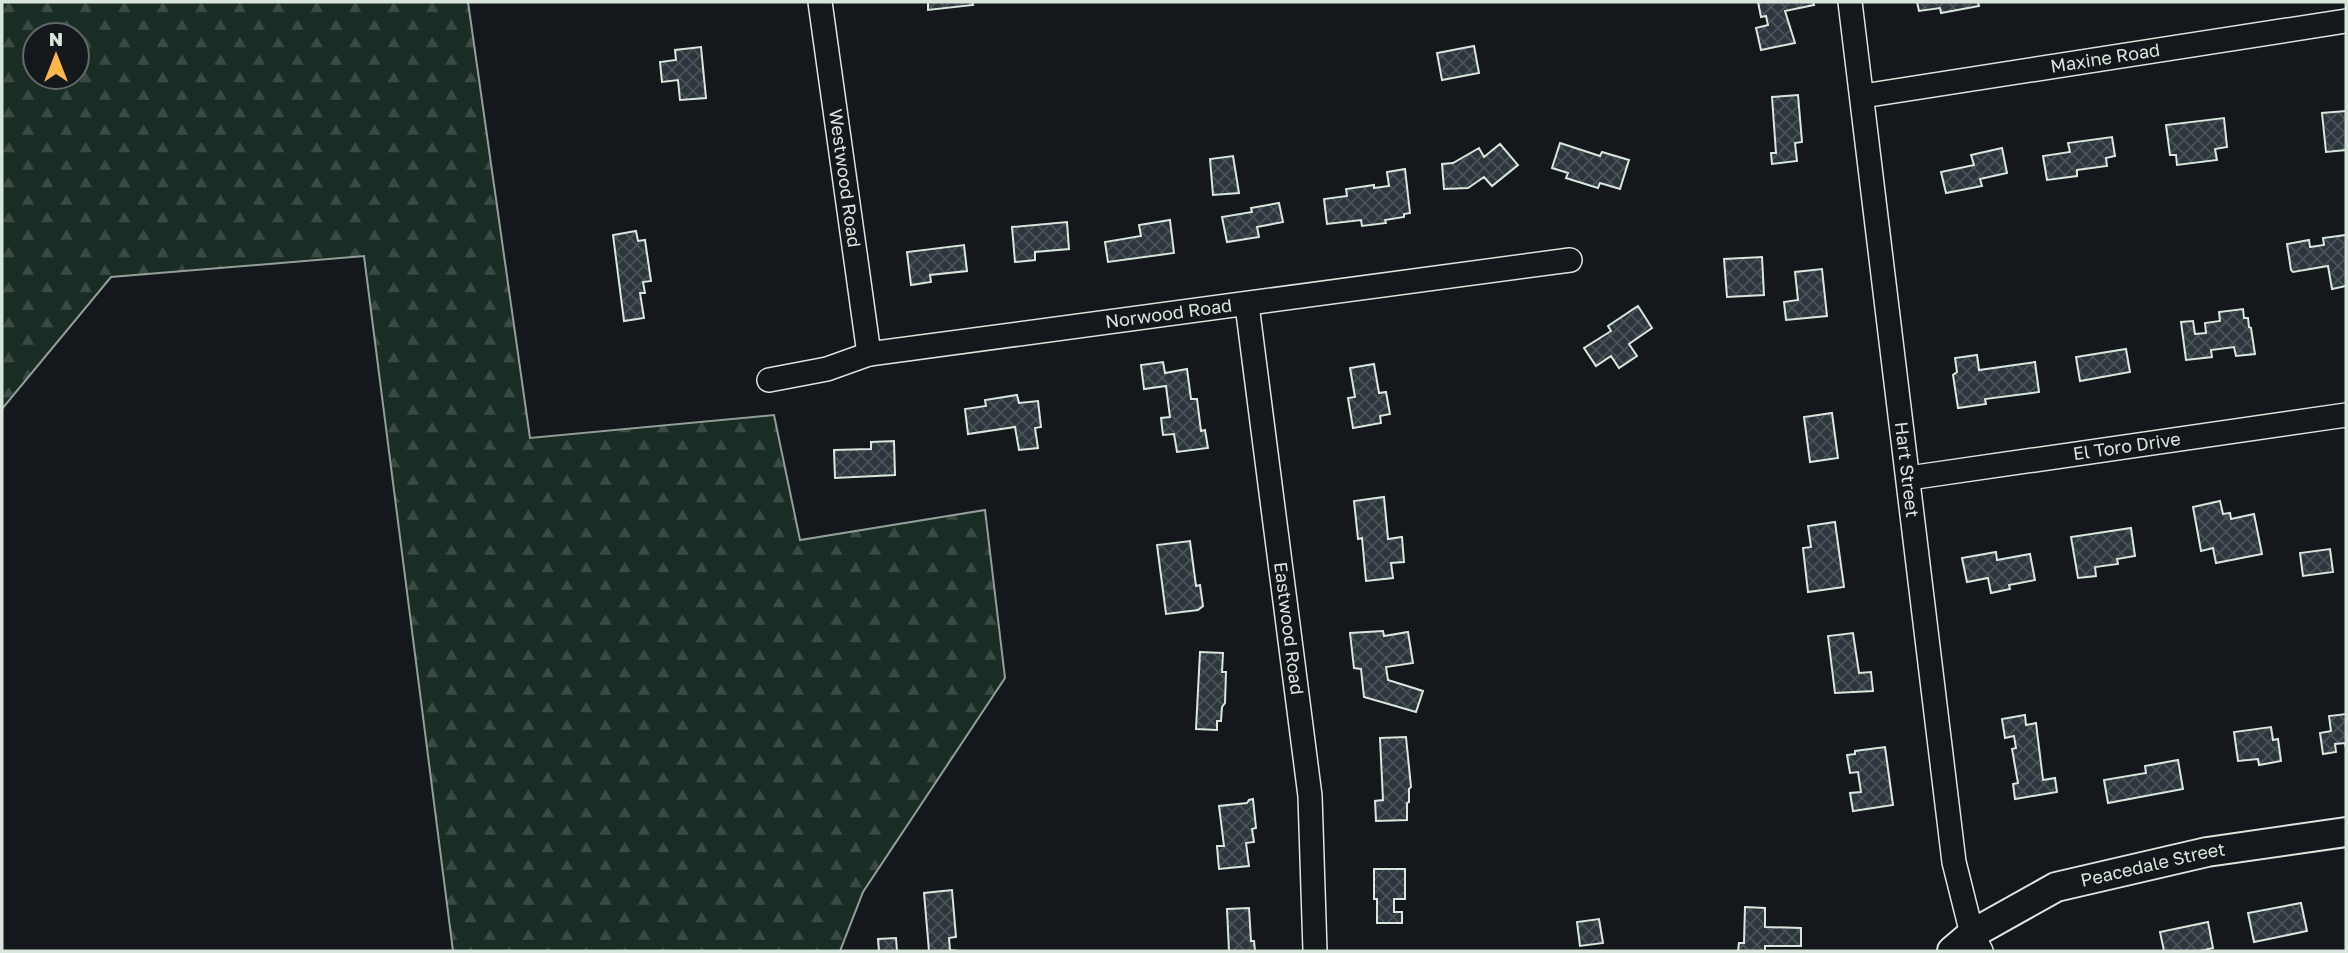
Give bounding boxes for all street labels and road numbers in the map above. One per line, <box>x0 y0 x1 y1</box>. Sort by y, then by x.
street label: Maxine Road <box>2049 38 2161 77</box>
street label: Westwood Road <box>825 107 866 249</box>
street label: Norwood Road <box>1104 293 1233 332</box>
street label: Hart Street <box>1891 420 1924 519</box>
street label: El Toro Drive <box>2071 427 2182 464</box>
street label: Eastwood Road <box>1270 561 1309 696</box>
street label: Peacedale Street <box>2078 838 2227 891</box>

